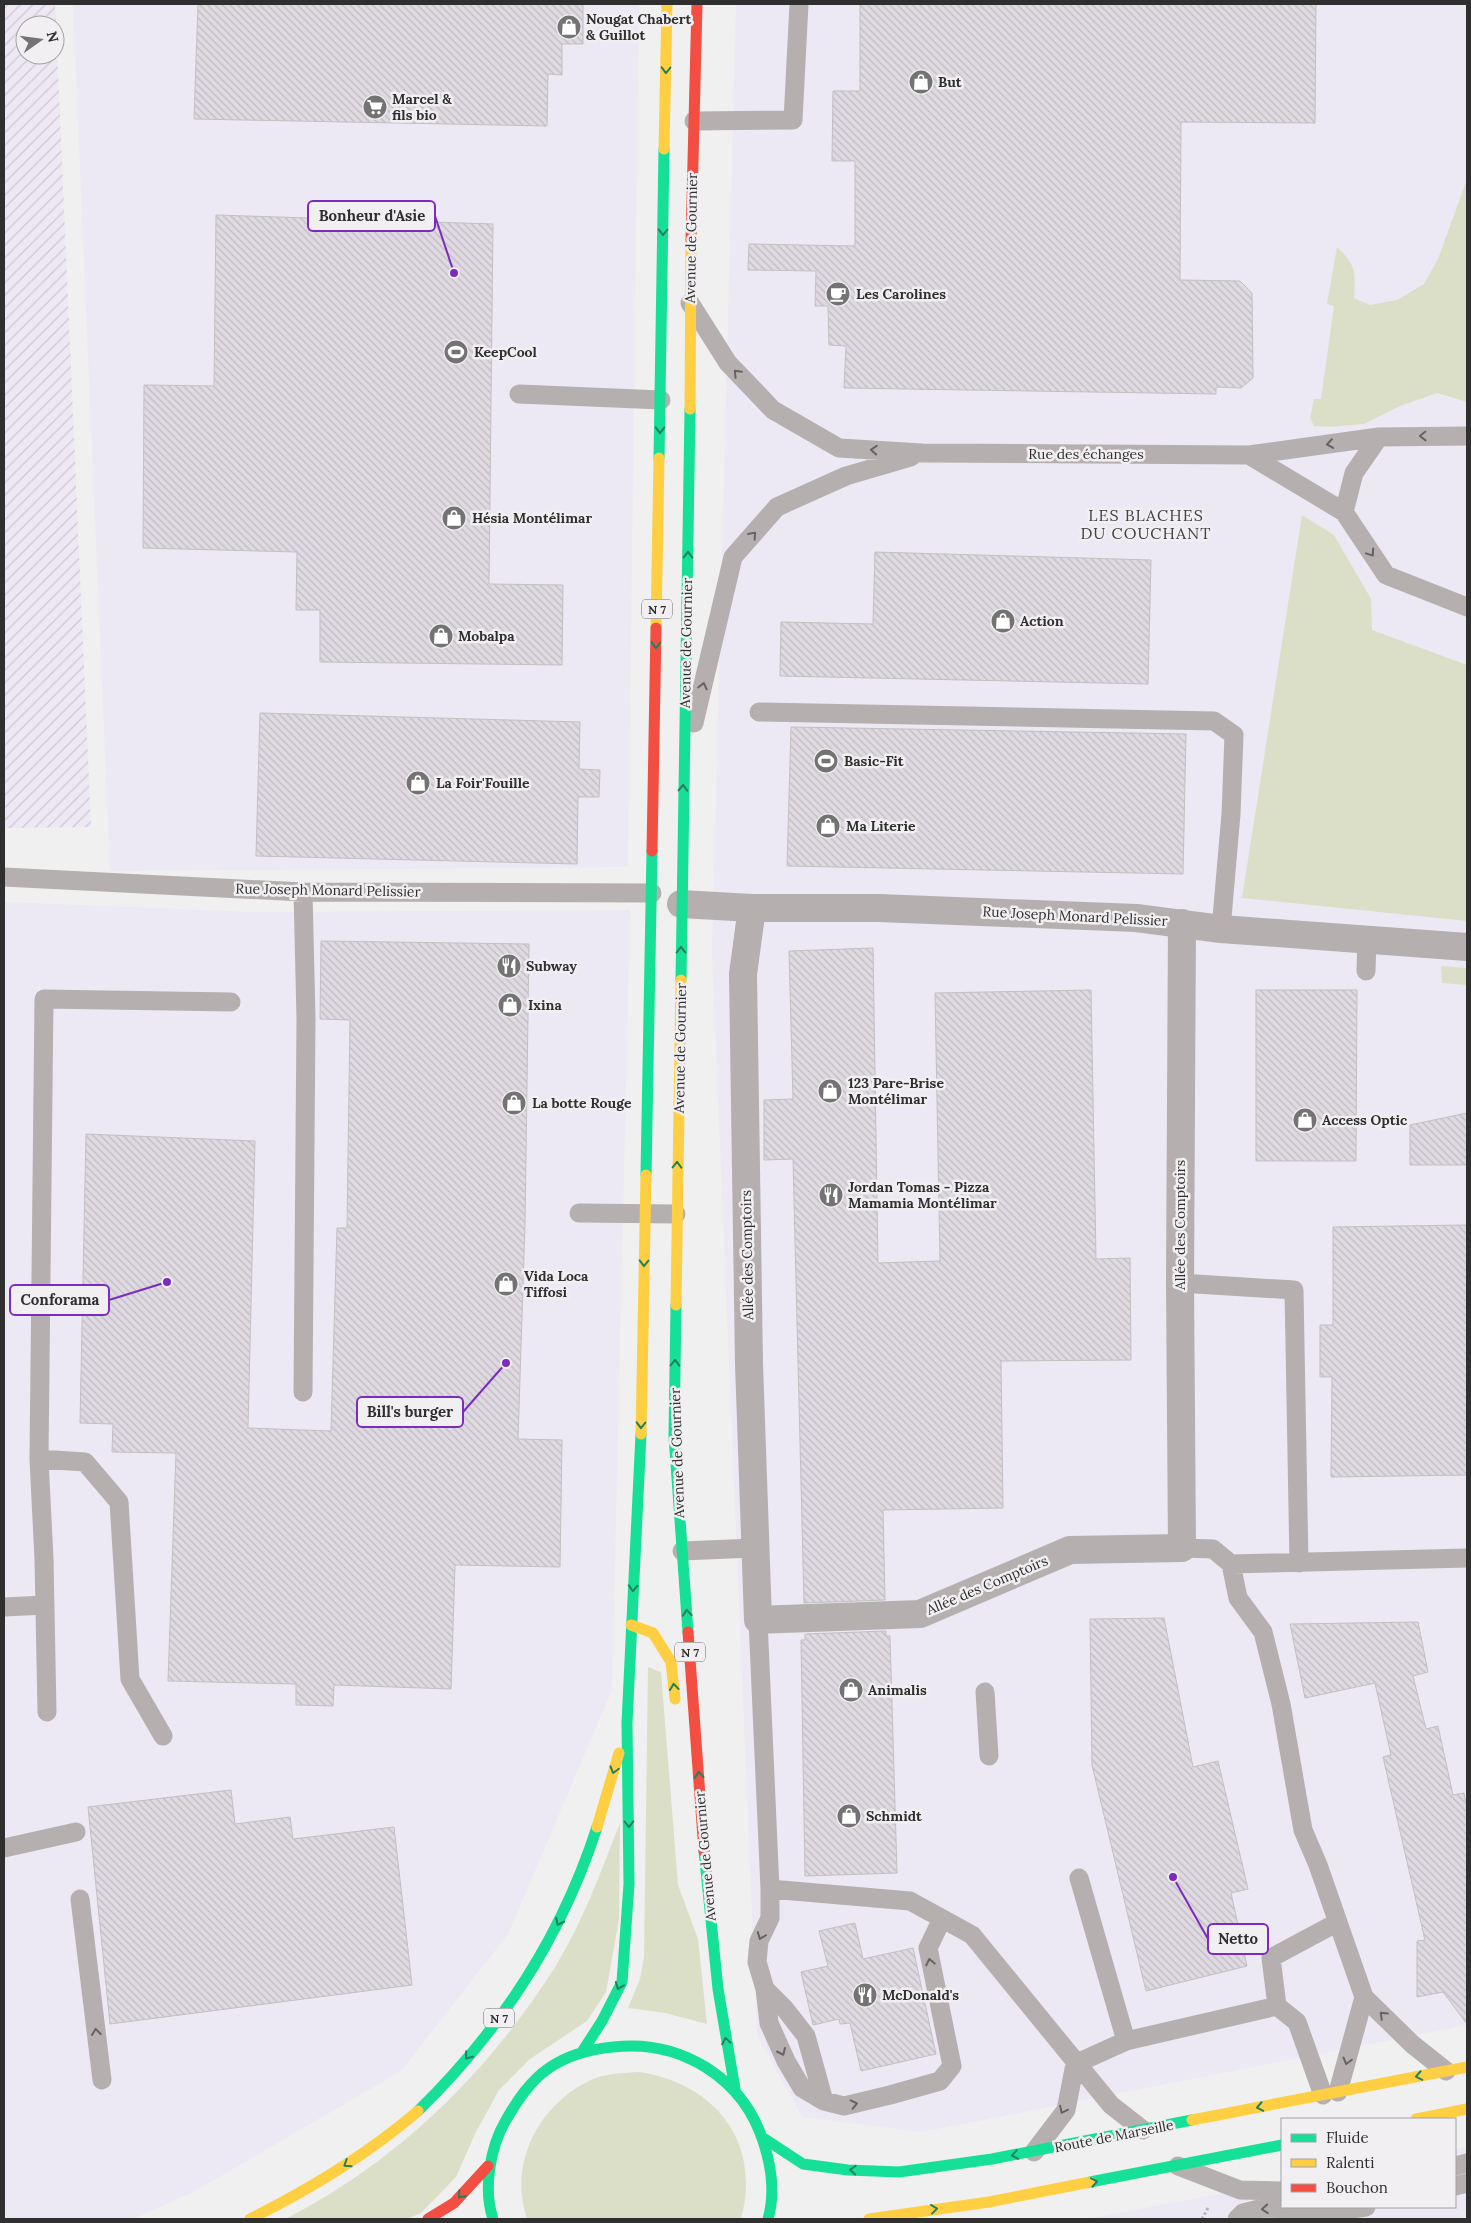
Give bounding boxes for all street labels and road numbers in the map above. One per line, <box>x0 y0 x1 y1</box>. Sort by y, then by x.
street label: Avenue de Gournier <box>681 173 701 304</box>
street label: Rue des échanges <box>1028 445 1144 463</box>
street label: Avenue de Gournier <box>676 578 696 709</box>
road number: N 7 <box>642 600 672 618</box>
street label: Rue Joseph Monard Pelissier <box>235 879 421 901</box>
street label: Rue Joseph Monard Pelissier <box>982 902 1168 930</box>
street label: Avenue de Gournier <box>670 983 690 1114</box>
street label: Allée des Comptoirs <box>1171 1160 1189 1291</box>
street label: Allée des Comptoirs <box>737 1190 757 1321</box>
street label: Avenue de Gournier <box>666 1388 688 1519</box>
street label: Allée des Comptoirs <box>923 1551 1050 1619</box>
road number: N 7 <box>675 1642 705 1661</box>
street label: Avenue de Gournier <box>690 1790 720 1923</box>
road number: N 7 <box>484 2009 514 2028</box>
street label: Route de Marseille <box>1053 2116 1175 2156</box>

